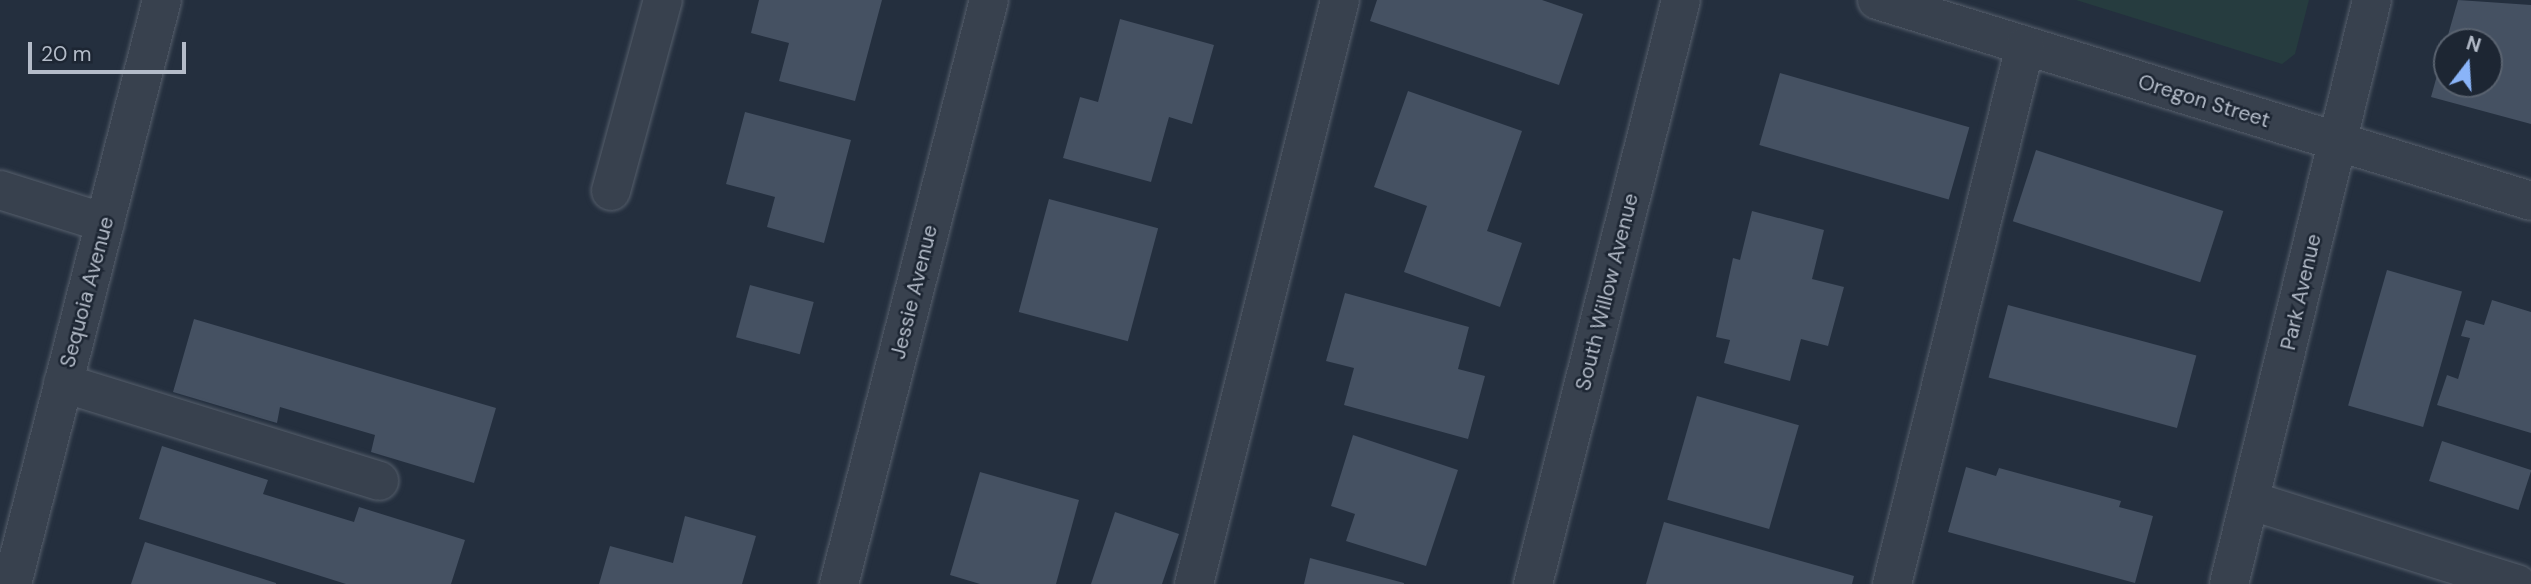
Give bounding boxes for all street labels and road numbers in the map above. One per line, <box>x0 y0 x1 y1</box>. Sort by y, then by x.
street label: Oregon Street <box>2135 69 2273 133</box>
street label: South Willow Avenue <box>1570 191 1644 393</box>
street label: Sequoia Avenue <box>55 214 119 370</box>
street label: Jessie Avenue <box>885 222 943 362</box>
street label: Park Avenue <box>2275 231 2327 353</box>

